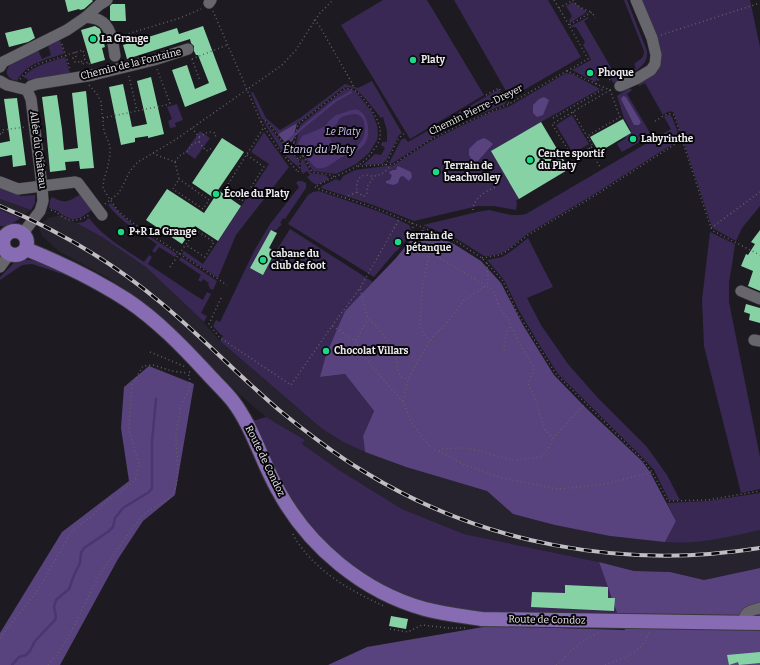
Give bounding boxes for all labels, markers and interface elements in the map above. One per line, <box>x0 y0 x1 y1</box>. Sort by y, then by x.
place label: La Grange <box>101 33 149 45</box>
marker: La Grange <box>88 34 98 44</box>
street label: Chemin de la Fontaine <box>79 46 183 82</box>
place label: Platy <box>421 54 446 66</box>
marker: Platy <box>408 55 418 65</box>
place label: Phoque <box>598 67 634 79</box>
marker: Phoque <box>585 68 595 78</box>
street label: Chemin Pierre-Dreyer <box>427 82 525 138</box>
street label: Allée du Château <box>27 110 50 190</box>
park label: Le Platy <box>326 126 361 138</box>
place label: Labyrinthe <box>641 133 694 145</box>
marker: Labyrinthe <box>628 134 638 144</box>
water label: Étang du Platy <box>283 142 356 156</box>
place label: Centre sportif du Platy <box>538 148 605 172</box>
marker: Centre sportif du Platy <box>525 155 535 165</box>
place label: Terrain de beachvolley <box>444 160 501 184</box>
marker: Terrain de beachvolley <box>431 167 441 177</box>
place label: École du Platy <box>224 186 290 200</box>
marker: École du Platy <box>211 189 221 199</box>
place label: P+R La Grange <box>129 226 197 238</box>
marker: P+R La Grange <box>116 227 126 237</box>
place label: terrain de pétanque <box>406 230 453 254</box>
marker: terrain de pétanque <box>393 237 403 247</box>
place label: cabane du club de foot <box>271 248 326 272</box>
marker: cabane du club de foot <box>258 255 268 265</box>
place label: Chocolat Villars <box>334 345 409 357</box>
marker: Chocolat Villars <box>321 346 331 356</box>
street label: Route de Condoz <box>243 424 287 499</box>
street label: Route de Condoz <box>508 613 586 627</box>

